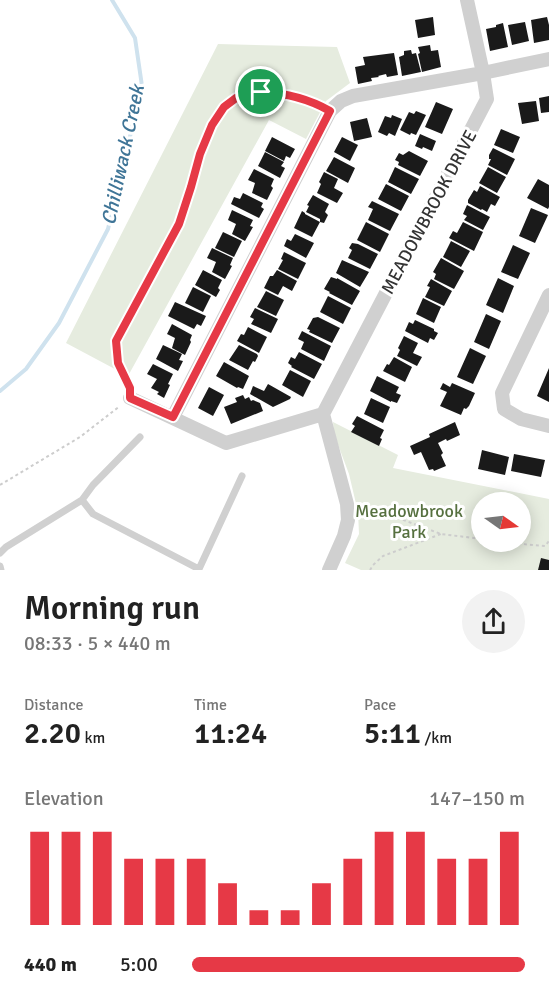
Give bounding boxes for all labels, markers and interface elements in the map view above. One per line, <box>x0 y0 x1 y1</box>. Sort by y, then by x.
pin <box>235 66 286 117</box>
icon: arrive <box>244 75 277 108</box>
water label: Chilliwack Creek <box>96 81 150 227</box>
street label: MEADOWBROOK DRIVE <box>376 126 482 298</box>
north arrow <box>471 492 531 552</box>
map controls <box>471 492 531 552</box>
park label: Meadowbrook Park <box>355 500 463 543</box>
text: Morning run <box>24 588 200 629</box>
button: share <box>462 590 525 653</box>
text: 08:33 · 5 × 440 m <box>24 631 171 656</box>
text: Distance <box>24 695 84 715</box>
text: Time <box>194 695 227 715</box>
text: Pace <box>364 695 396 715</box>
text: 2.20 <box>24 715 81 752</box>
text: 11:24 <box>194 715 267 752</box>
text: 5:11 <box>364 715 421 752</box>
text: km <box>81 728 105 748</box>
text: /km <box>421 728 452 748</box>
text: Elevation <box>24 786 104 811</box>
text: 147–150 m <box>429 786 525 811</box>
text: 440 m <box>24 952 77 977</box>
text: 5:00 <box>120 952 158 977</box>

